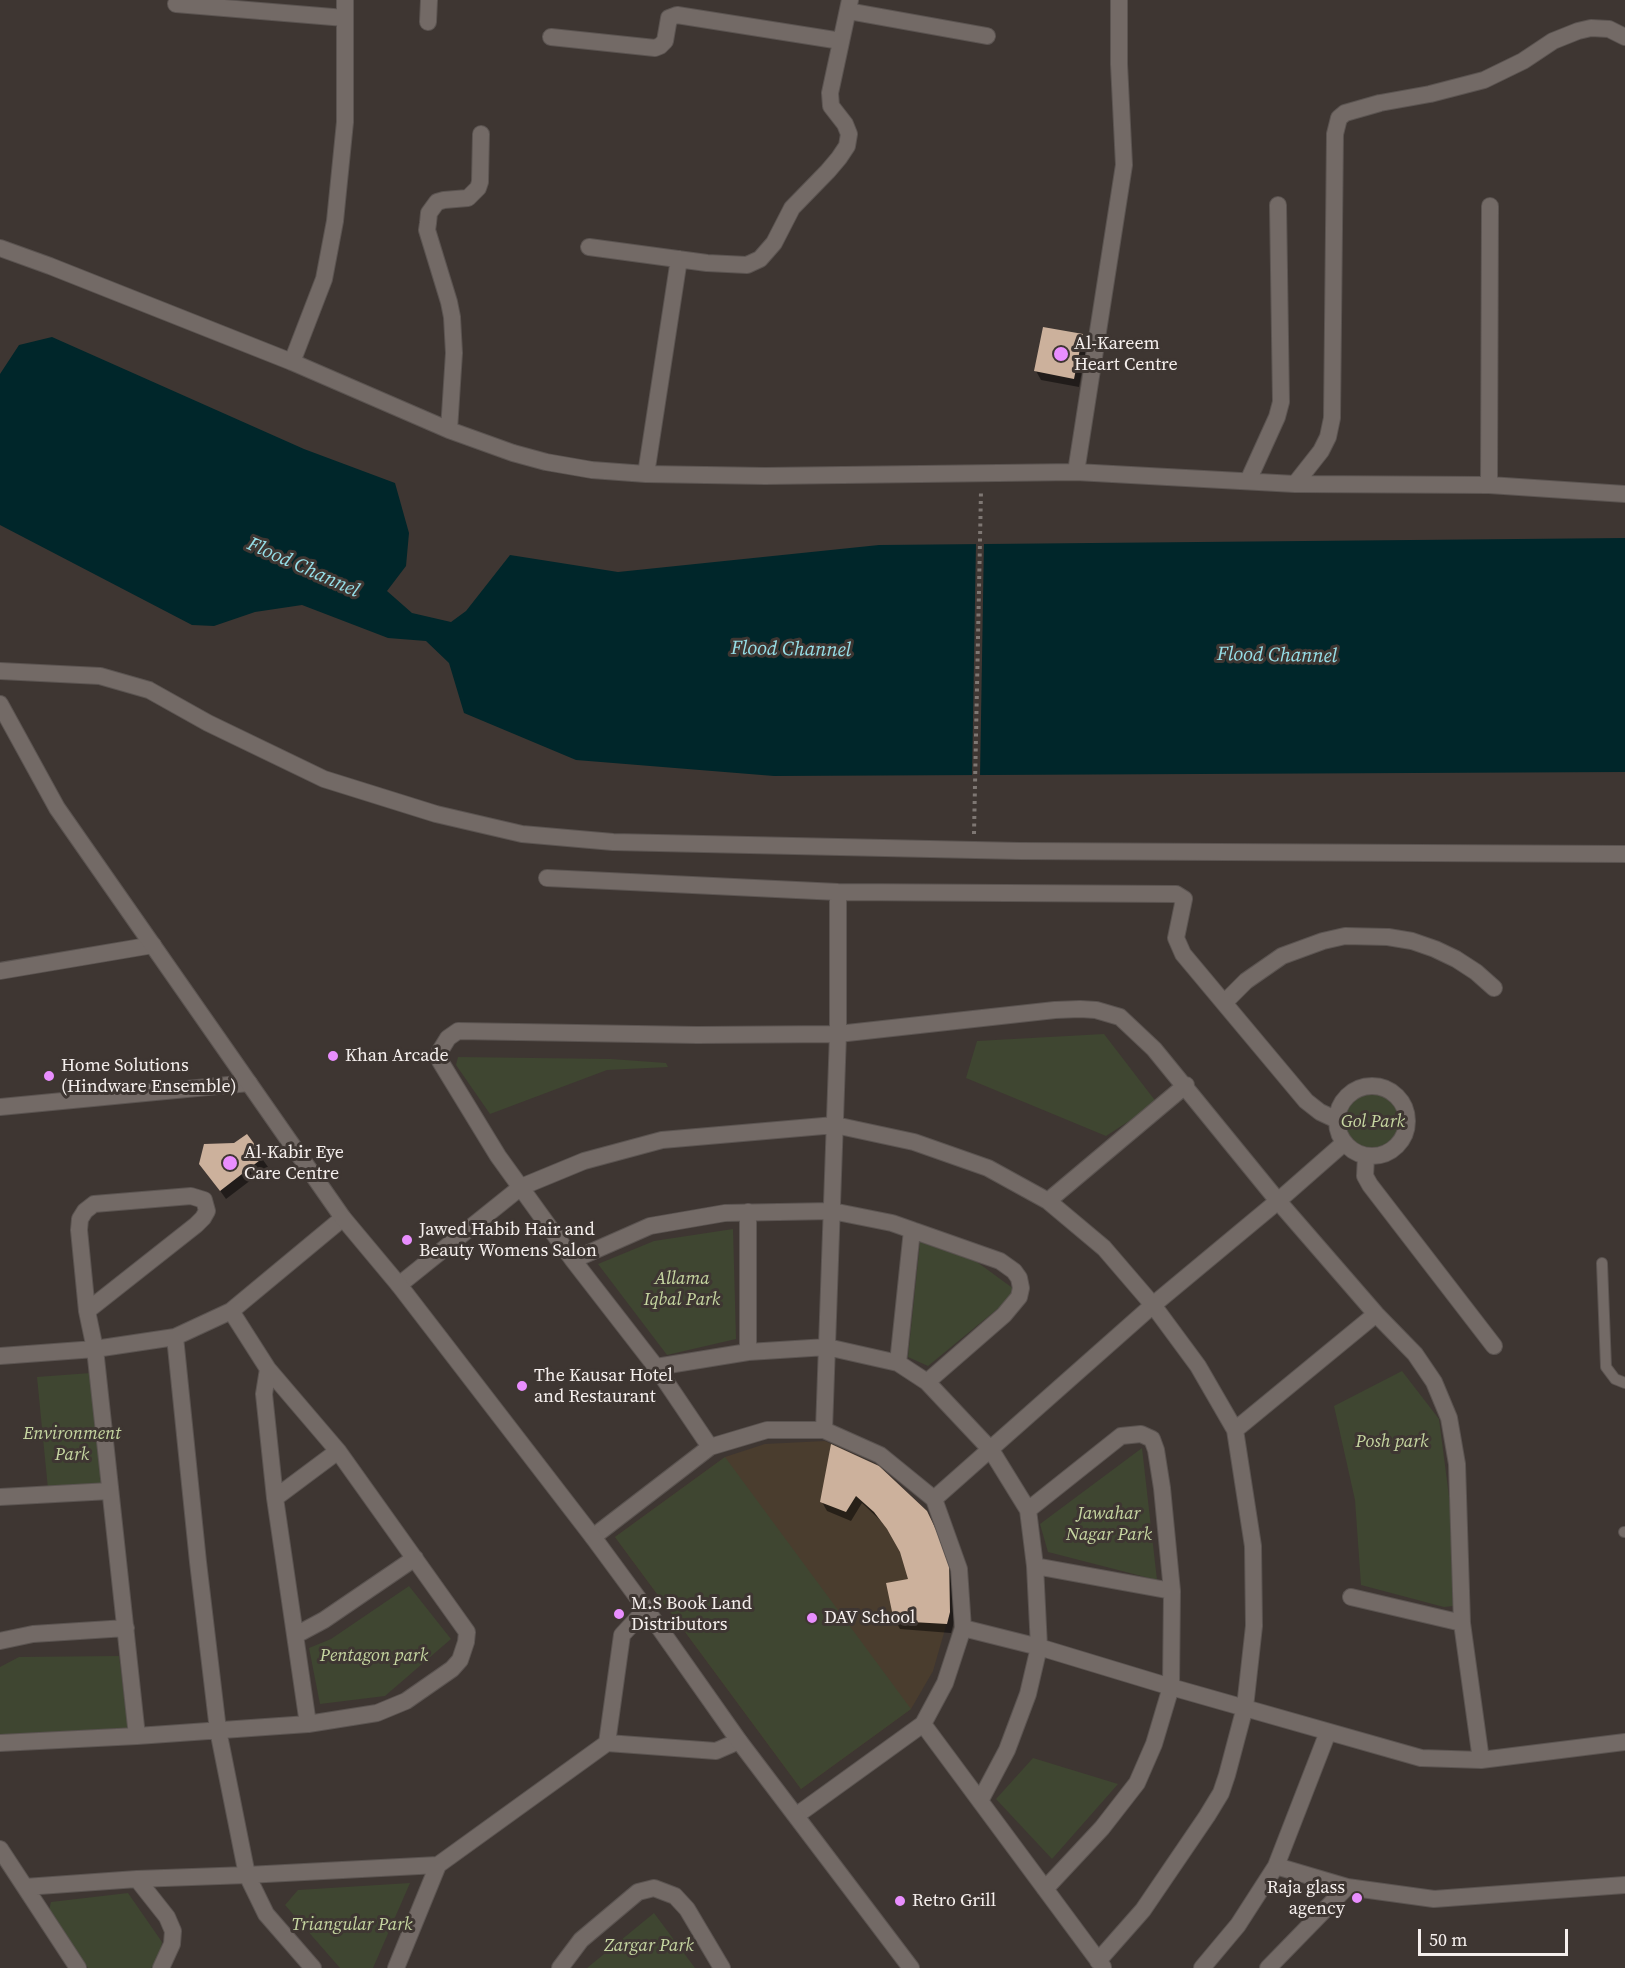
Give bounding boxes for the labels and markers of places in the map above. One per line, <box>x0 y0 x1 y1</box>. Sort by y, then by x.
place label: Al-Kareem Heart Centre <box>1074 333 1178 376</box>
marker: Al-Kareem Heart Centre <box>1052 345 1070 363</box>
place label: Khan Arcade <box>345 1045 449 1067</box>
marker: Khan Arcade <box>326 1049 340 1063</box>
place label: Home Solutions (Hindware Ensemble) <box>61 1055 237 1098</box>
marker: Home Solutions (Hindware Ensemble) <box>42 1069 56 1083</box>
place label: Al-Kabir Eye Care Centre <box>244 1142 344 1184</box>
marker: Al-Kabir Eye Care Centre <box>221 1154 239 1172</box>
place label: Jawed Habib Hair and Beauty Womens Salon <box>419 1219 597 1262</box>
marker: Jawed Habib Hair and Beauty Womens Salon <box>400 1233 414 1247</box>
place label: The Kausar Hotel and Restaurant <box>534 1365 673 1408</box>
marker: The Kausar Hotel and Restaurant <box>515 1379 529 1393</box>
place label: M.S Book Land Distributors <box>631 1593 752 1636</box>
marker: M.S Book Land Distributors <box>612 1607 626 1621</box>
place label: DAV School <box>824 1607 915 1629</box>
marker: DAV School <box>805 1611 819 1625</box>
place label: Raja glass agency <box>1267 1877 1345 1920</box>
place label: Retro Grill <box>912 1890 996 1912</box>
marker: Raja glass agency <box>1350 1891 1364 1905</box>
marker: Retro Grill <box>893 1894 907 1908</box>

